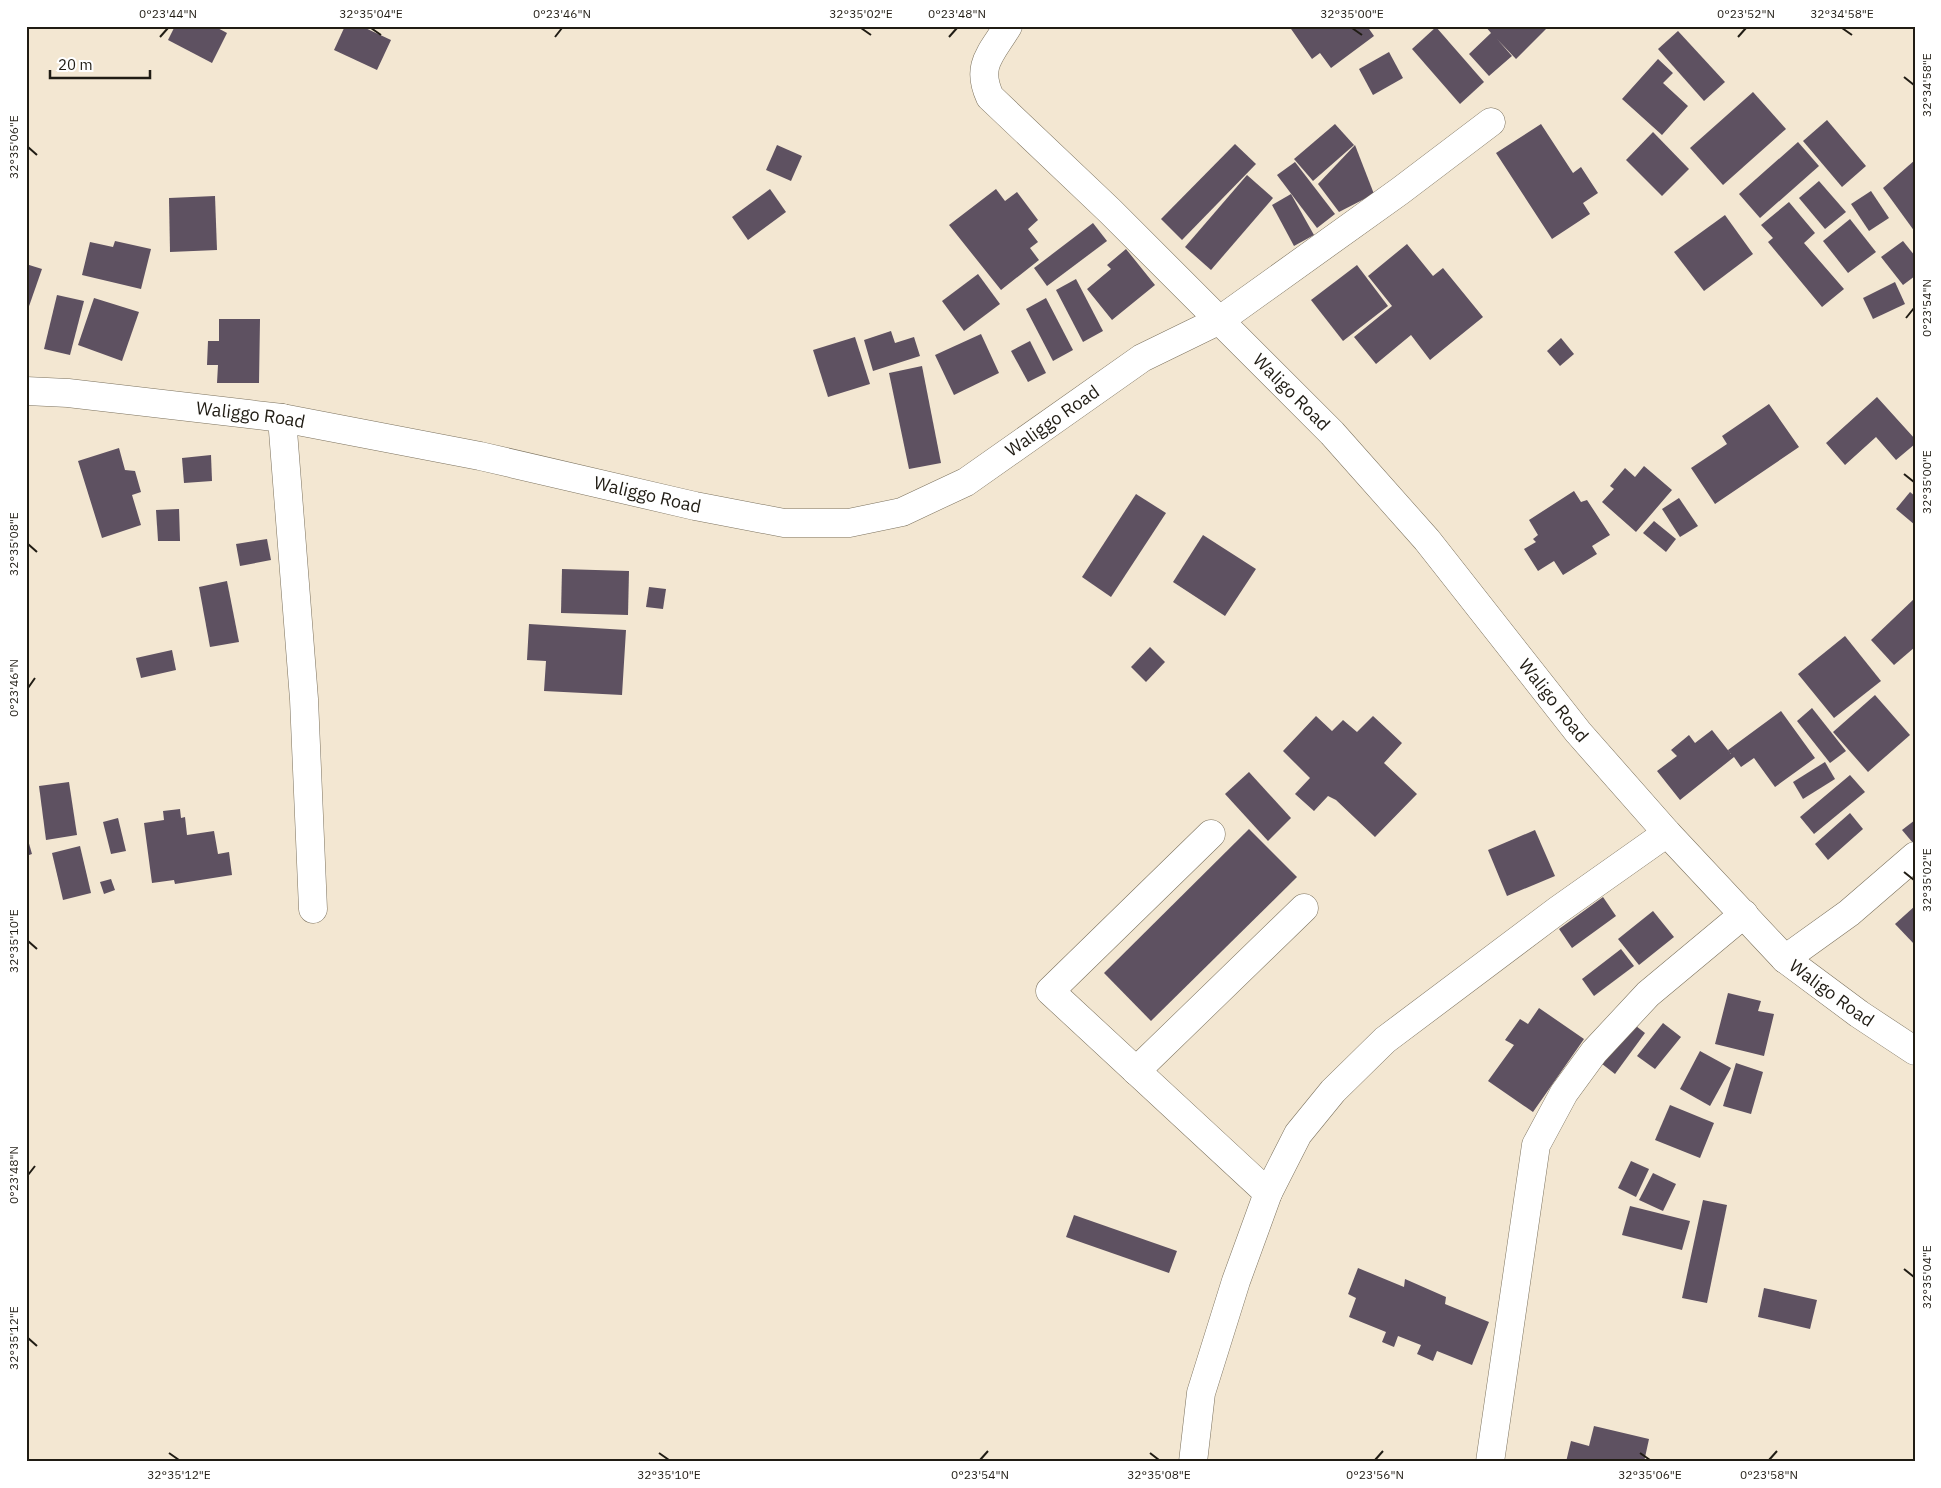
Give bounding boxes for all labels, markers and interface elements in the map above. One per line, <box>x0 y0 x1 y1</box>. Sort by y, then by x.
text: 0°23'44"N <box>139 6 197 21</box>
text: 32°35'04"E <box>339 6 403 21</box>
text: 0°23'46"N <box>533 6 591 21</box>
text: 32°35'02"E <box>829 6 893 21</box>
text: 0°23'48"N <box>928 6 986 21</box>
text: 32°35'00"E <box>1320 6 1384 21</box>
text: 0°23'52"N <box>1717 6 1775 21</box>
text: 32°34'58"E <box>1810 6 1874 21</box>
scale bar <box>50 48 150 80</box>
text: 32°34'58"E <box>1919 53 1934 117</box>
text: 20 m <box>58 55 93 74</box>
text: 32°35'06"E <box>6 115 21 179</box>
text: 0°23'54"N <box>1919 279 1934 337</box>
street label: Waligo Road <box>1248 348 1335 435</box>
street label: Waliggo Road <box>1001 380 1104 462</box>
street label: Waliggo Road <box>195 396 307 433</box>
text: 32°35'00"E <box>1919 450 1934 514</box>
street label: Waliggo Road <box>592 471 703 518</box>
text: 32°35'08"E <box>6 512 21 576</box>
street label: Waligo Road <box>1514 654 1594 747</box>
text: 0°23'46"N <box>6 659 21 717</box>
text: 32°35'02"E <box>1919 848 1934 912</box>
text: 32°35'10"E <box>6 909 21 973</box>
street label: Waligo Road <box>1785 954 1879 1032</box>
text: 0°23'48"N <box>6 1146 21 1204</box>
text: 32°35'04"E <box>1919 1245 1934 1309</box>
text: 32°35'12"E <box>6 1306 21 1370</box>
text: 32°35'12"E <box>147 1467 211 1482</box>
text: 32°35'10"E <box>637 1467 701 1482</box>
text: 0°23'54"N <box>951 1467 1009 1482</box>
text: 32°35'08"E <box>1127 1467 1191 1482</box>
text: 0°23'56"N <box>1346 1467 1404 1482</box>
text: 32°35'06"E <box>1618 1467 1682 1482</box>
text: 0°23'58"N <box>1740 1467 1798 1482</box>

